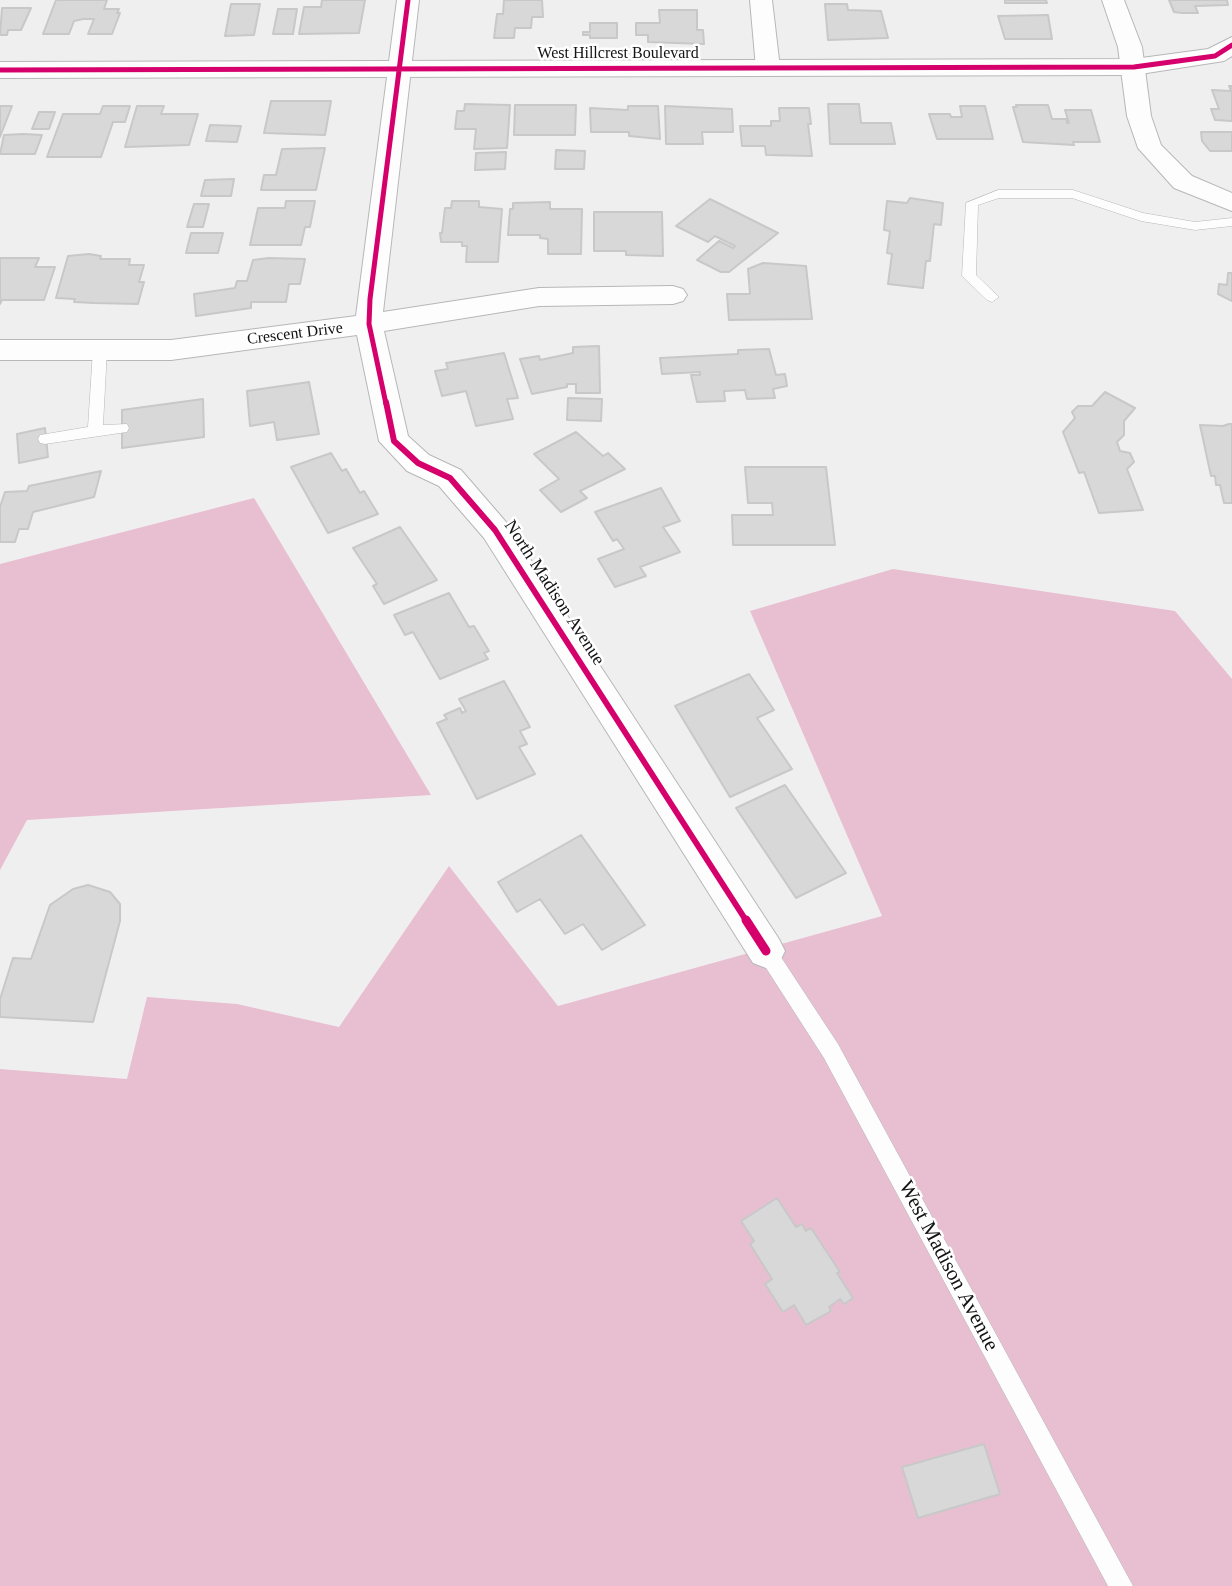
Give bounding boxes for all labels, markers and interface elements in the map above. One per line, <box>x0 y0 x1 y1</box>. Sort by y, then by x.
street label: West Hillcrest Boulevard <box>537 44 699 64</box>
street label: Crescent Drive <box>246 319 344 349</box>
street label: North Madison Avenue <box>499 516 609 670</box>
street label: West Madison Avenue <box>892 1177 1004 1355</box>

